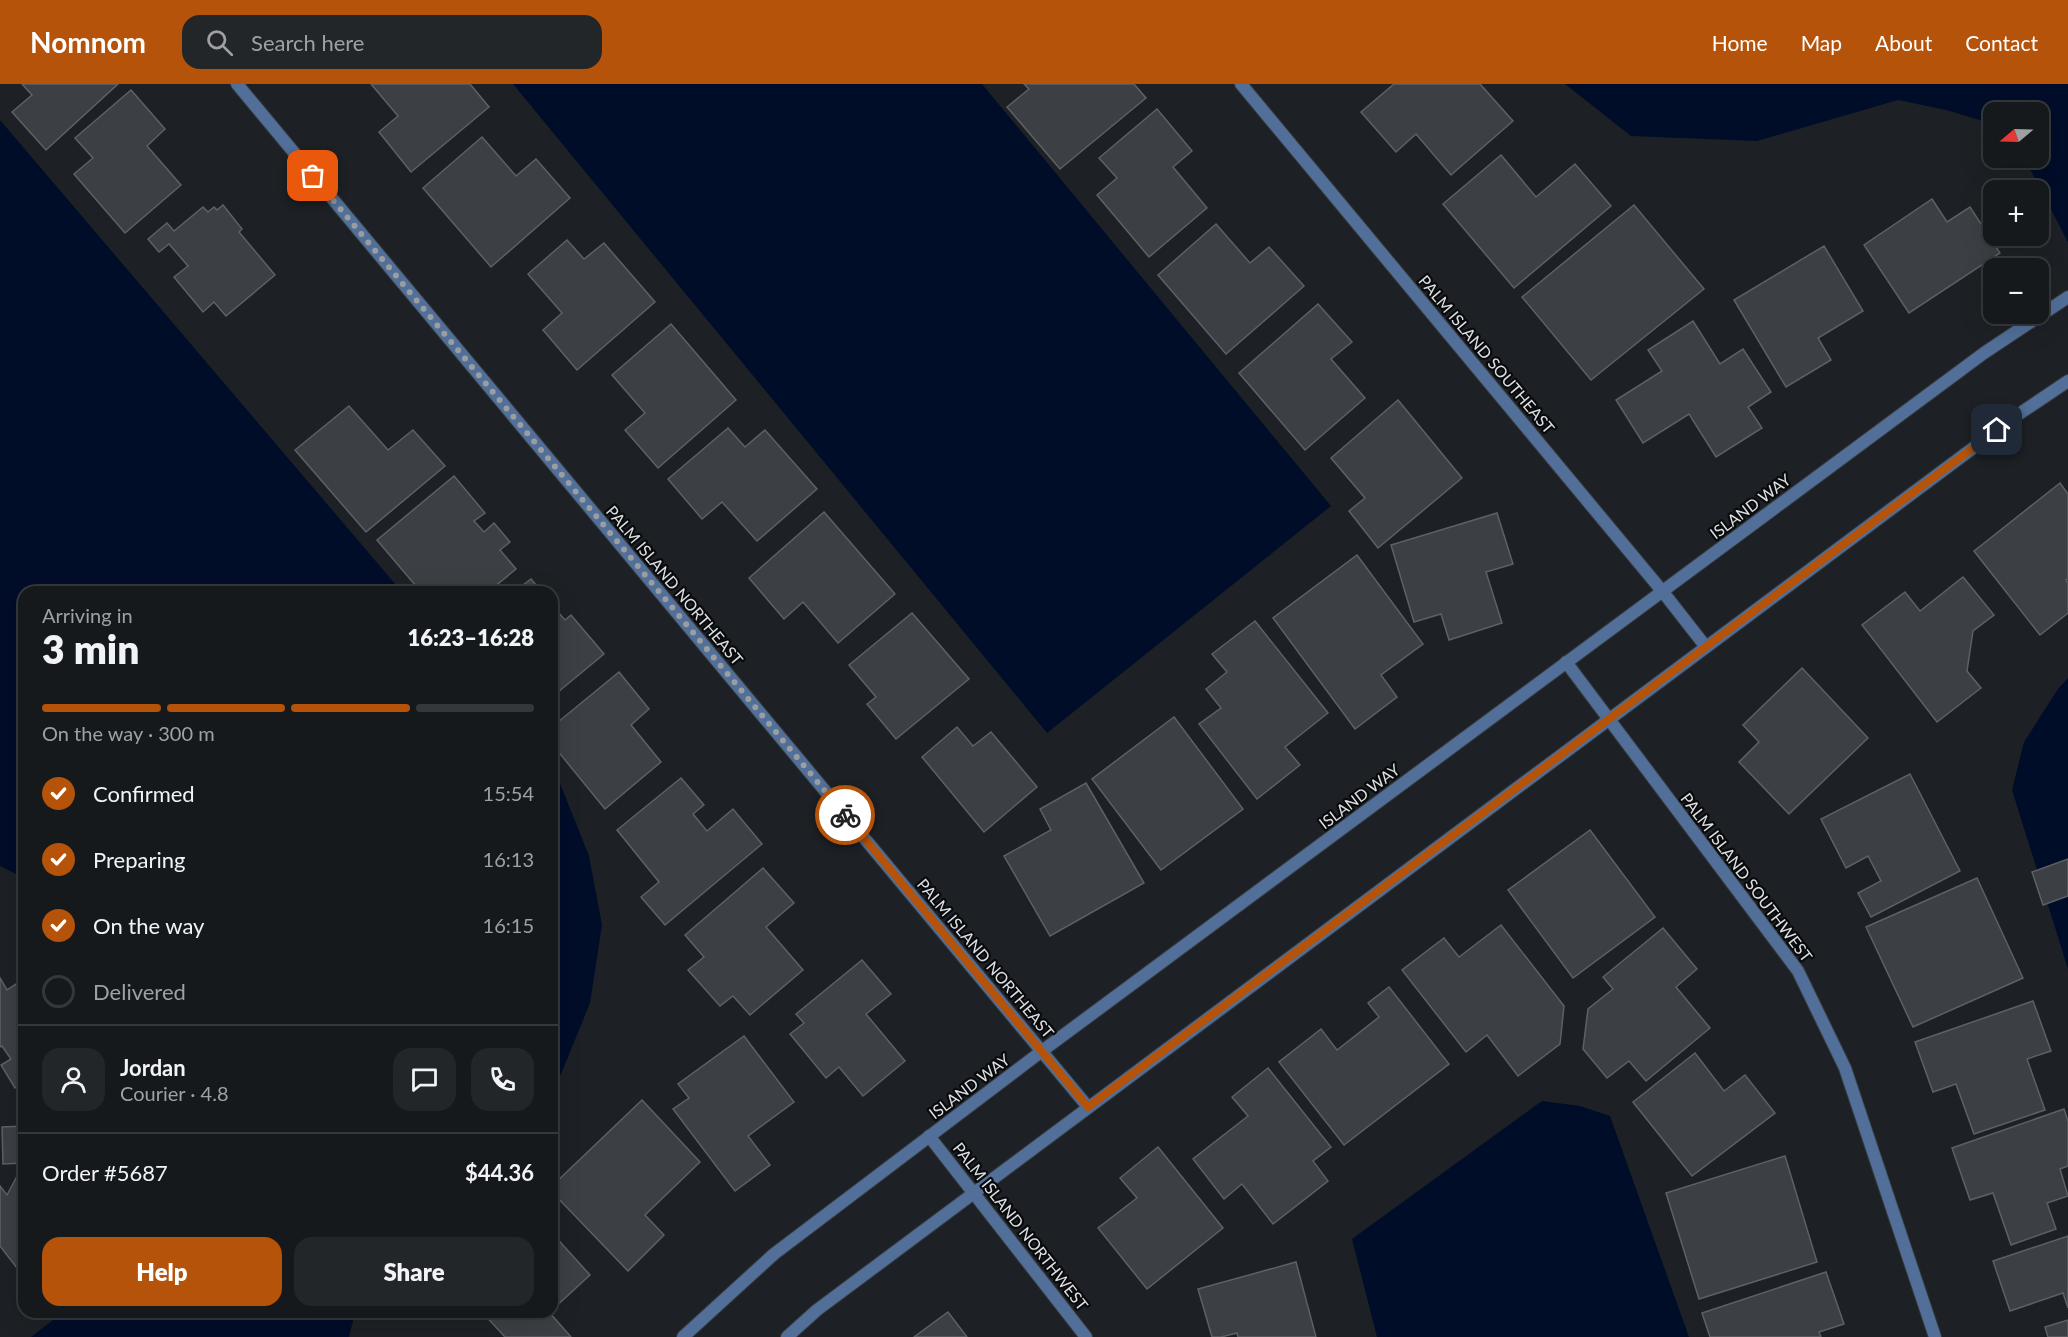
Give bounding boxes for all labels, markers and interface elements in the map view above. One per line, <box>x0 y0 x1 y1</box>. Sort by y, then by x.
search box <box>182 15 602 69</box>
text: Nomnom <box>30 25 146 59</box>
icon: search <box>203 26 236 59</box>
text: Search here <box>251 29 364 56</box>
text: Home <box>1712 30 1768 55</box>
text: Map <box>1801 30 1842 55</box>
text: About <box>1875 30 1932 55</box>
text: Contact <box>1965 30 2038 55</box>
north arrow <box>1983 102 2049 168</box>
map controls <box>1983 102 2049 324</box>
pin <box>287 150 338 201</box>
icon: bag <box>296 159 329 192</box>
button: + <box>1983 180 2049 246</box>
button: − <box>1983 258 2049 324</box>
street label: PALM ISLAND SOUTHEAST <box>1415 271 1559 437</box>
pin <box>1971 404 2022 455</box>
icon: home <box>1980 413 2013 446</box>
street label: ISLAND WAY <box>1706 470 1794 542</box>
street label: PALM ISLAND NORTHEAST <box>603 502 748 669</box>
text: Arriving in <box>42 603 133 627</box>
text: 16:23–16:28 <box>408 624 534 651</box>
text: 3 min <box>42 626 139 672</box>
text: On the way · 300 m <box>42 721 215 745</box>
street label: ISLAND WAY <box>1315 760 1403 832</box>
icon: check <box>42 777 75 810</box>
text: Confirmed <box>93 780 195 807</box>
text: 15:54 <box>483 781 534 805</box>
courier <box>815 785 875 845</box>
street label: PALM ISLAND SOUTHWEST <box>1677 789 1817 966</box>
icon: bike <box>829 799 862 832</box>
icon: check <box>42 843 75 876</box>
text: Preparing <box>93 846 185 873</box>
text: 16:13 <box>483 847 534 871</box>
street label: PALM ISLAND NORTHEAST <box>914 875 1059 1042</box>
icon: check <box>42 909 75 942</box>
text: On the way <box>93 912 204 939</box>
text: 16:15 <box>483 913 534 937</box>
text: Delivered <box>93 978 186 1005</box>
button: person <box>42 1048 105 1111</box>
button: chat <box>393 1048 456 1111</box>
button: phone <box>471 1048 534 1111</box>
street label: ISLAND WAY <box>925 1050 1013 1122</box>
text: Jordan <box>120 1054 186 1081</box>
text: Courier · 4.8 <box>120 1081 229 1105</box>
street label: PALM ISLAND NORTHWEST <box>950 1138 1093 1314</box>
text: Order #5687 <box>42 1159 168 1186</box>
text: $44.36 <box>465 1159 534 1186</box>
button: Help <box>42 1237 282 1306</box>
button: Share <box>294 1237 534 1306</box>

